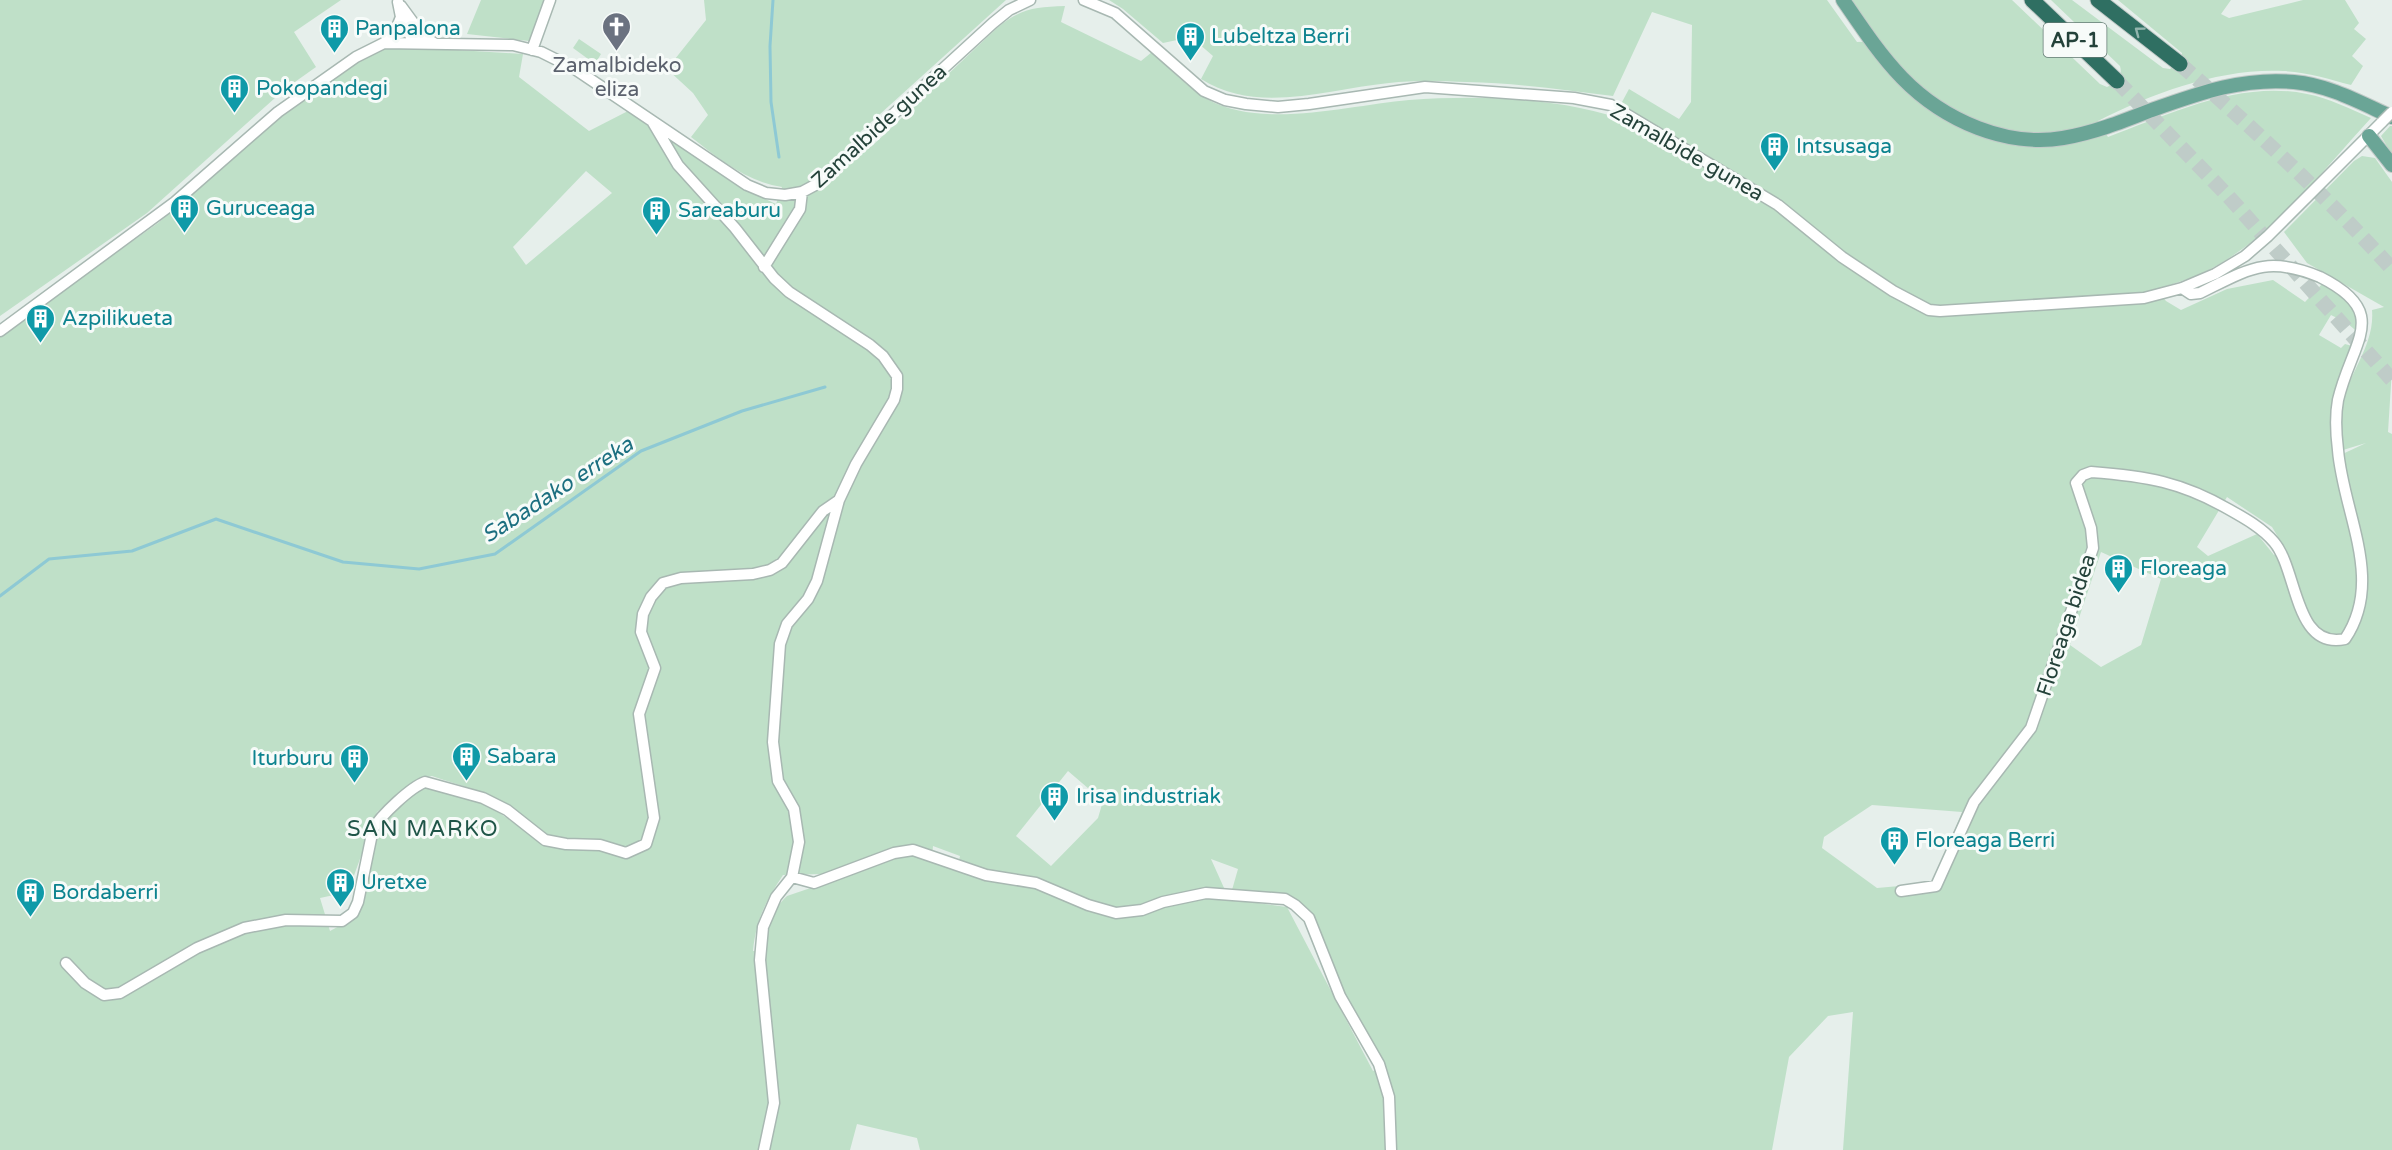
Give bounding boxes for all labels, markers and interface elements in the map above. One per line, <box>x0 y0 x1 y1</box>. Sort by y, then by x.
church icon: Zamalbideko eliza <box>601 10 633 52</box>
building icon: Panpalona <box>318 12 350 54</box>
place label: Panpalona <box>355 16 461 41</box>
building icon: Lubeltza Berri <box>1174 20 1206 62</box>
road number: AP-1 <box>2044 23 2106 57</box>
place label: Lubeltza Berri <box>1211 24 1350 49</box>
one-way arrow <box>2135 27 2146 38</box>
place label: Zamalbideko eliza <box>552 53 682 102</box>
street label: Zamalbide gunea <box>807 59 952 194</box>
building icon: Pokopandegi <box>219 72 251 114</box>
place label: Pokopandegi <box>256 76 388 101</box>
street label: Zamalbide gunea <box>1606 98 1768 207</box>
building icon: Intsusaga <box>1759 130 1791 172</box>
place label: Intsusaga <box>1796 134 1892 159</box>
building icon: Guruceaga <box>169 192 201 234</box>
building icon: Sareaburu <box>641 194 673 236</box>
place label: Guruceaga <box>206 196 315 221</box>
place label: Sareaburu <box>678 198 781 223</box>
building icon: Azpilikueta <box>25 302 57 344</box>
place label: Azpilikueta <box>62 306 173 331</box>
water label: Sabadako erreka <box>477 431 638 548</box>
street label: Floreaga bidea <box>2032 551 2101 699</box>
building icon: Floreaga <box>2103 552 2135 594</box>
place label: Floreaga <box>2140 556 2227 581</box>
building icon: Sabara <box>450 740 482 782</box>
building icon: Iturburu <box>338 742 370 784</box>
place label: Sabara <box>487 744 557 769</box>
place label: Iturburu <box>252 746 333 771</box>
building icon: Irisa industriak <box>1039 780 1071 822</box>
place label: Irisa industriak <box>1076 784 1221 809</box>
district label: SAN MARKO <box>347 816 499 842</box>
building icon: Floreaga Berri <box>1878 824 1910 866</box>
place label: Floreaga Berri <box>1915 828 2055 853</box>
building icon: Uretxe <box>324 866 356 908</box>
place label: Uretxe <box>361 870 427 895</box>
building icon: Bordaberri <box>15 876 47 918</box>
place label: Bordaberri <box>52 880 158 905</box>

